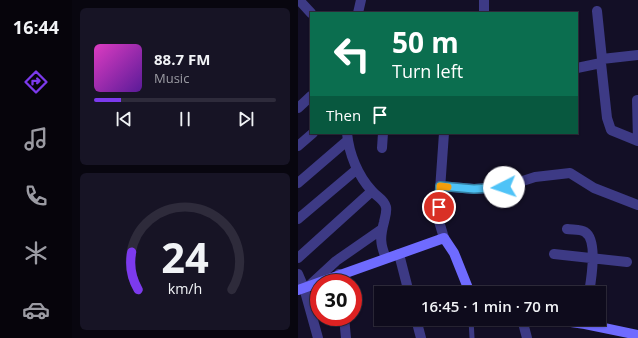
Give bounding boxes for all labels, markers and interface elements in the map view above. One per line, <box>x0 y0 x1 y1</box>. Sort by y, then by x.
text: 16:44 <box>13 15 59 39</box>
text: 50 m <box>392 23 459 61</box>
icon: left <box>326 28 378 80</box>
text: 88.7 FM <box>154 49 210 69</box>
text: Turn left <box>392 59 463 83</box>
icon: directions <box>22 68 50 96</box>
text: Music <box>154 69 189 87</box>
icon: arrive <box>369 104 391 126</box>
text: Then <box>326 105 361 125</box>
icon: previous <box>113 108 135 130</box>
icon: pause <box>174 108 196 130</box>
icon: next <box>235 108 257 130</box>
icon: music <box>22 125 50 153</box>
position arrow <box>483 166 525 208</box>
icon: phone <box>22 182 50 210</box>
pin <box>422 190 456 224</box>
icon: arrive <box>428 196 450 218</box>
text: 24 <box>161 228 209 284</box>
icon: climate <box>22 239 50 267</box>
speed limit sign: 30 <box>310 274 362 326</box>
text: km/h <box>168 278 202 297</box>
icon: car <box>22 296 50 324</box>
text: 16:45 · 1 min · 70 m <box>421 296 559 316</box>

